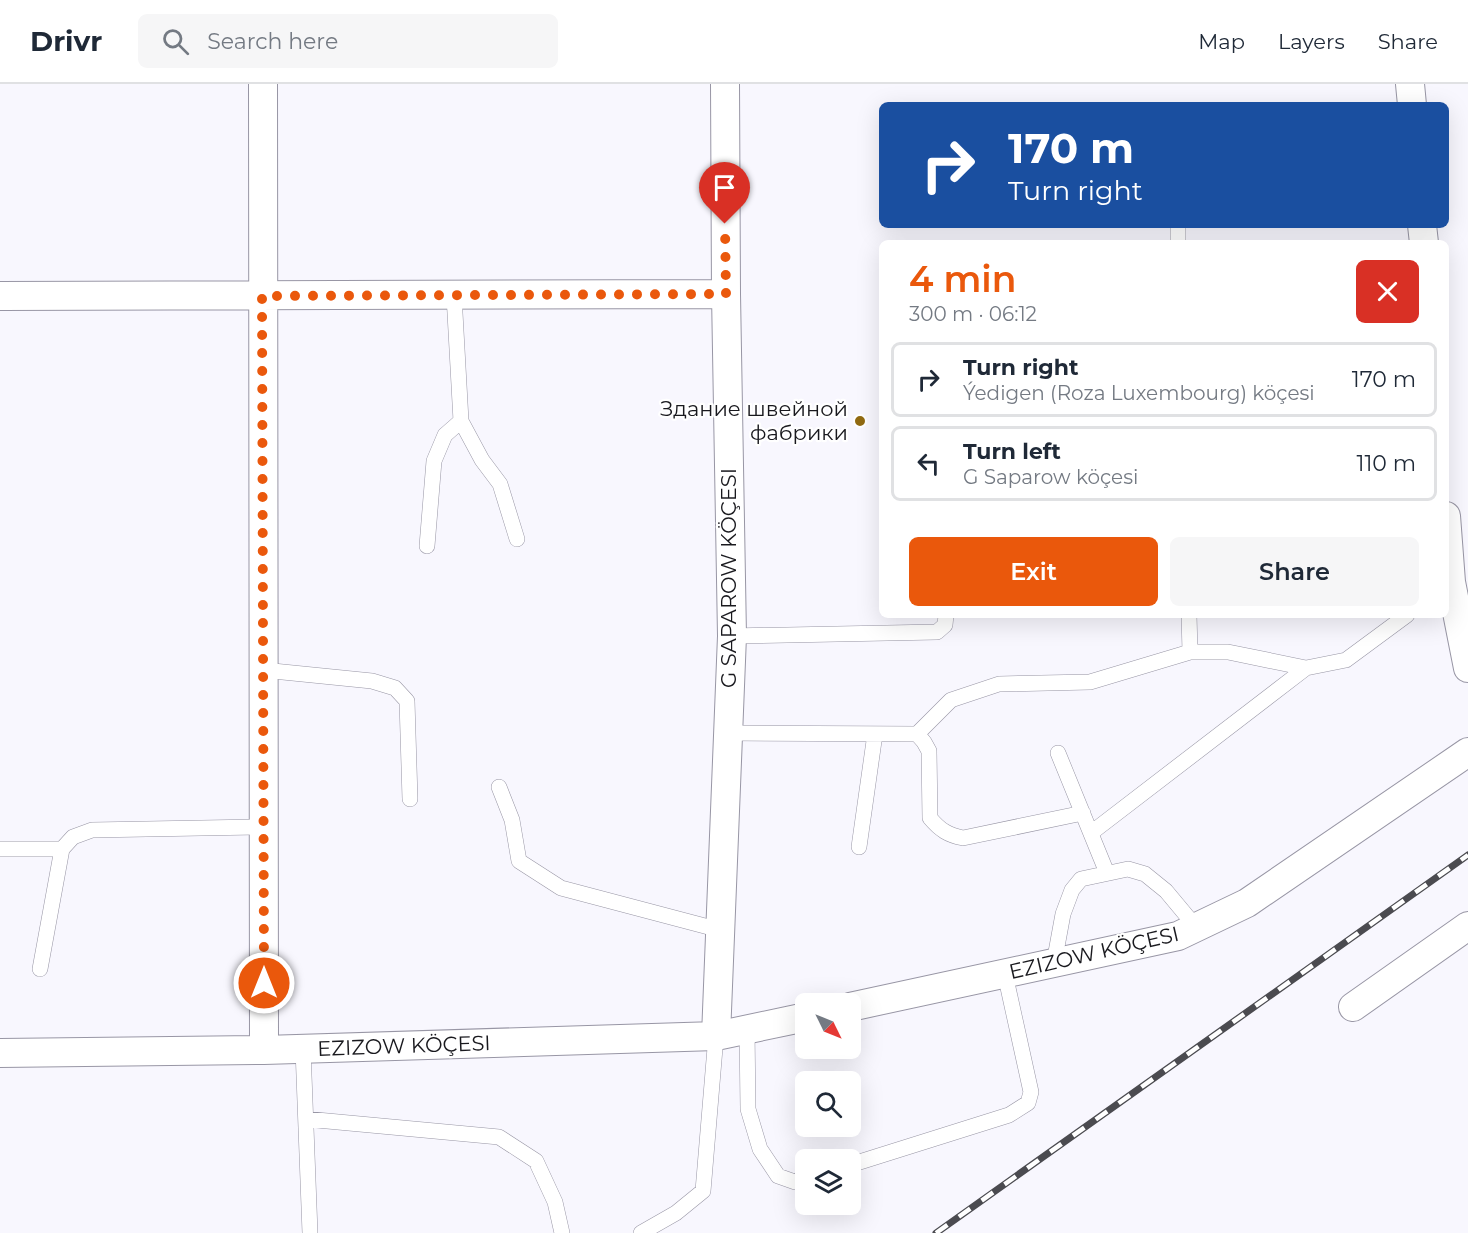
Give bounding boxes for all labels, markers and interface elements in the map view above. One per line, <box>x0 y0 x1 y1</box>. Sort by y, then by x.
search box <box>138 14 558 68</box>
text: Drivr <box>30 24 102 58</box>
icon: search <box>159 25 192 58</box>
text: Search here <box>207 28 338 55</box>
text: Map <box>1198 29 1245 54</box>
text: Layers <box>1278 29 1345 54</box>
text: Share <box>1378 29 1438 54</box>
text: 170 m <box>1008 122 1134 174</box>
icon: right <box>909 126 987 204</box>
pin <box>699 162 750 224</box>
icon: arrive <box>708 171 741 204</box>
text: Turn right <box>1008 174 1143 207</box>
text: 4 min <box>909 257 1016 301</box>
button: close <box>1356 260 1419 323</box>
text: 300 m · 06:12 <box>909 302 1037 326</box>
text: Turn right <box>963 354 1078 381</box>
icon: right <box>912 363 945 396</box>
text: 170 m <box>1352 366 1416 393</box>
text: Ýedigen (Roza Luxembourg) köçesi <box>963 381 1315 405</box>
place label: Здание швейной фабрики <box>660 396 848 445</box>
marker: Здание швейной фабрики <box>853 414 867 428</box>
text: Turn left <box>963 438 1061 465</box>
icon: left <box>912 447 945 480</box>
text: 110 m <box>1356 450 1416 477</box>
text: G Saparow köçesi <box>963 465 1138 489</box>
street label: G SAPAROW KÖÇESI <box>716 468 741 688</box>
button: Exit <box>909 537 1158 606</box>
button: Share <box>1170 537 1419 606</box>
street label: EZIZOW KÖÇESI <box>1007 921 1181 984</box>
position arrow <box>232 951 296 1015</box>
north arrow <box>795 993 861 1059</box>
map controls <box>795 993 861 1215</box>
street label: EZIZOW KÖÇESI <box>317 1030 491 1061</box>
button: search <box>795 1071 861 1137</box>
button: layers <box>795 1149 861 1215</box>

